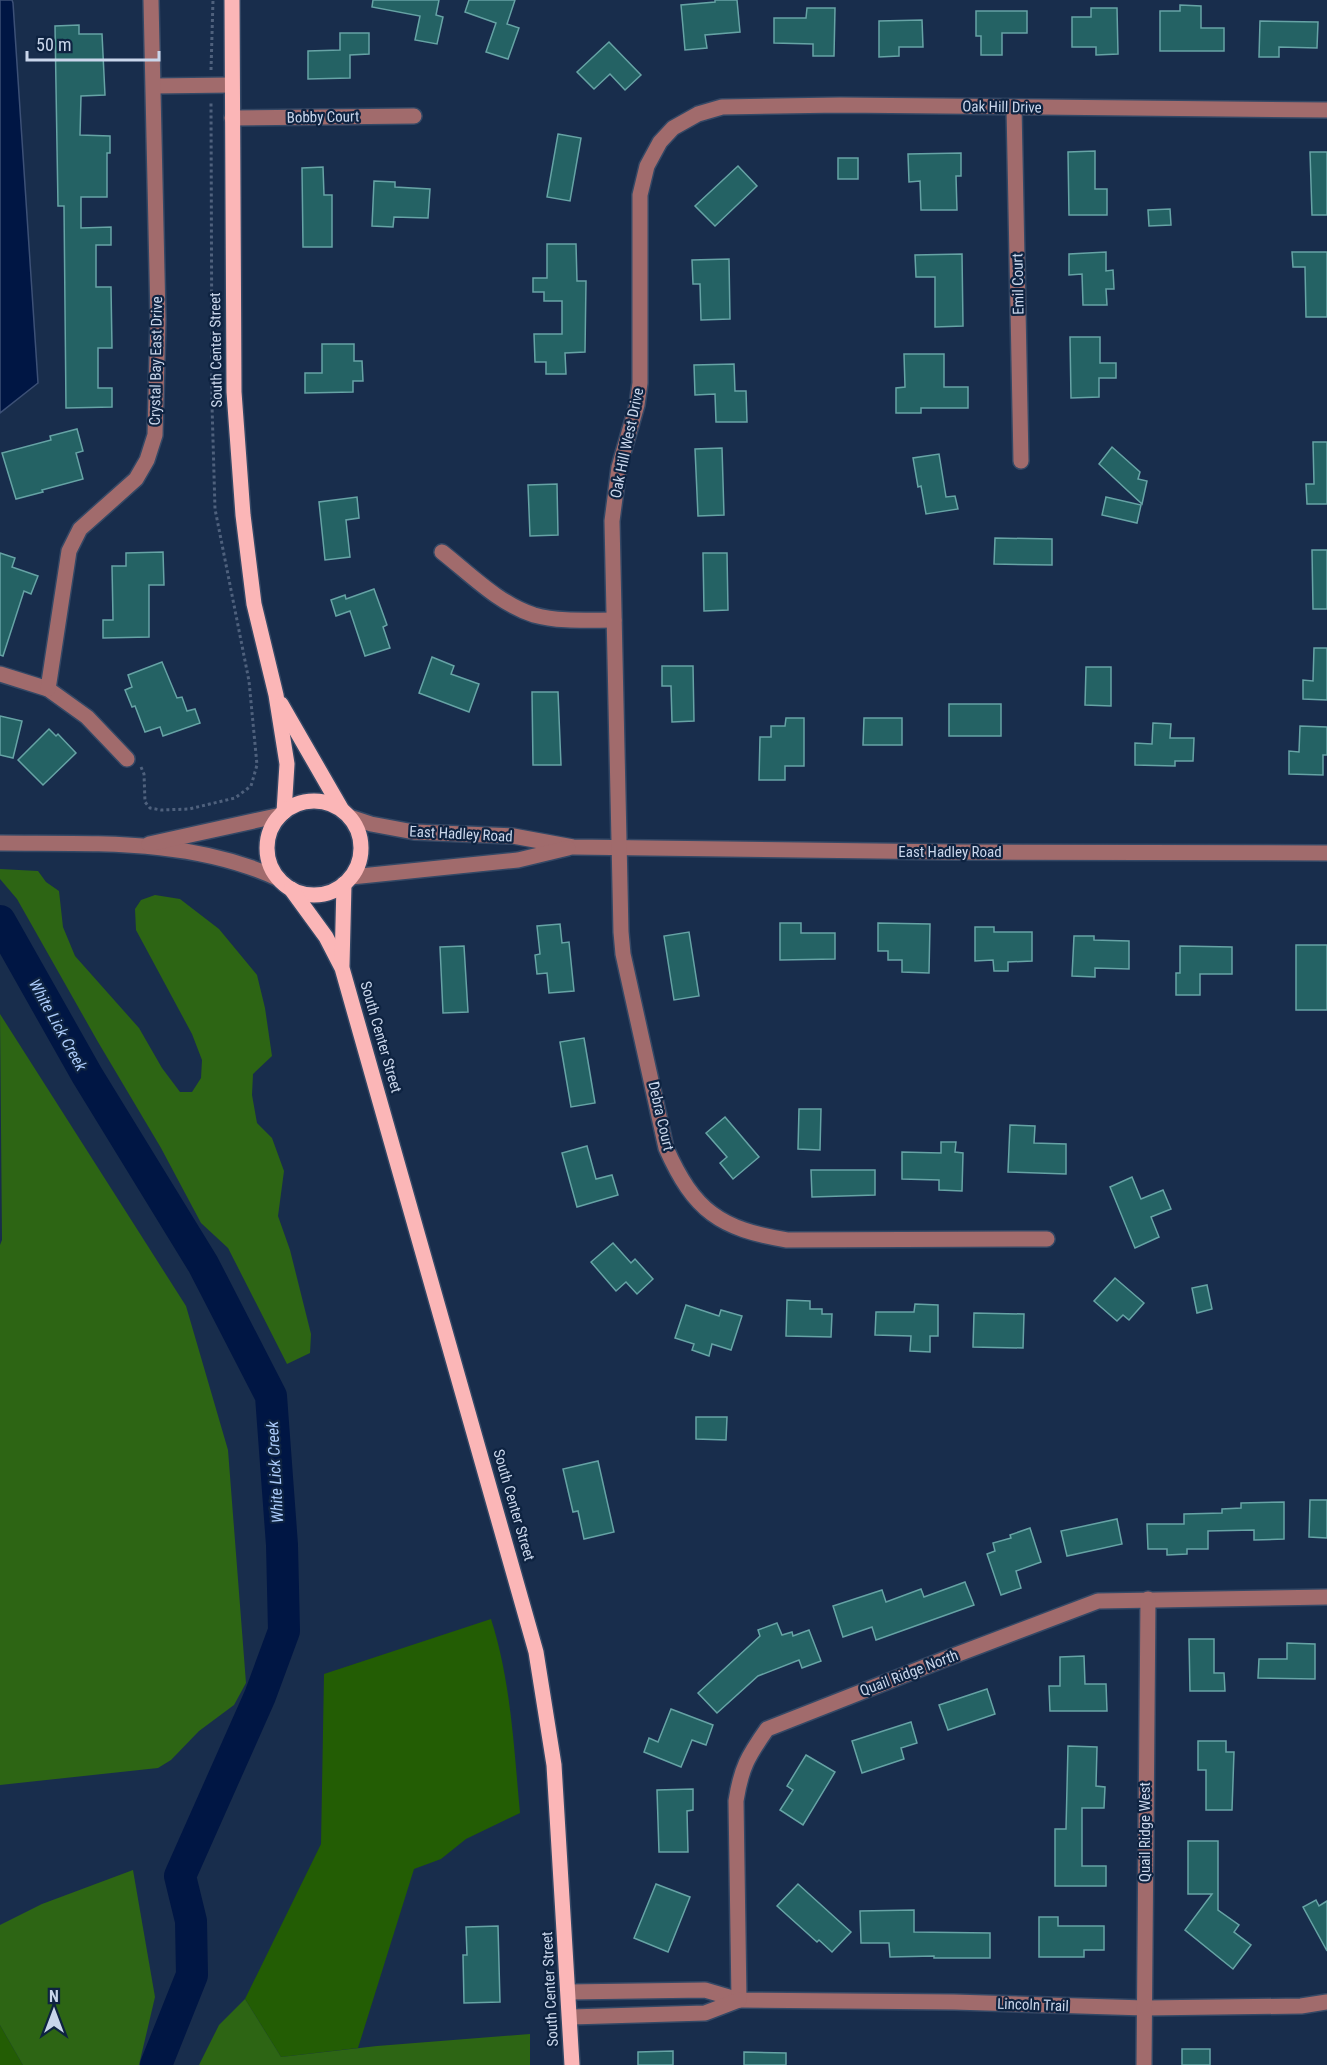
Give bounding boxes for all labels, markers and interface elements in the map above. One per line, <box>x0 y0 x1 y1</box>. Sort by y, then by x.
scale bar <box>27 24 159 62</box>
text: 50 m <box>36 34 71 55</box>
street label: Oak Hill Drive <box>962 97 1042 117</box>
street label: Bobby Court <box>286 107 360 127</box>
street label: Emil Court <box>1008 253 1028 315</box>
street label: South Center Street <box>206 292 226 408</box>
street label: Crystal Bay East Drive <box>146 296 166 426</box>
street label: Oak Hill West Drive <box>607 386 647 500</box>
street label: East Hadley Road <box>409 822 513 846</box>
street label: East Hadley Road <box>898 843 1002 861</box>
water label: White Lick Creek <box>25 976 92 1075</box>
street label: South Center Street <box>356 979 406 1095</box>
street label: Debra Court <box>644 1080 678 1152</box>
water label: White Lick Creek <box>263 1420 287 1523</box>
street label: South Center Street <box>489 1447 539 1563</box>
street label: Quail Ridge North <box>857 1646 961 1700</box>
street label: Quail Ridge West <box>1136 1782 1154 1882</box>
street label: South Center Street <box>538 1931 562 2047</box>
north arrow <box>24 1981 84 2041</box>
text: N <box>49 1987 59 2006</box>
street label: Lincoln Trail <box>997 1995 1069 2015</box>

